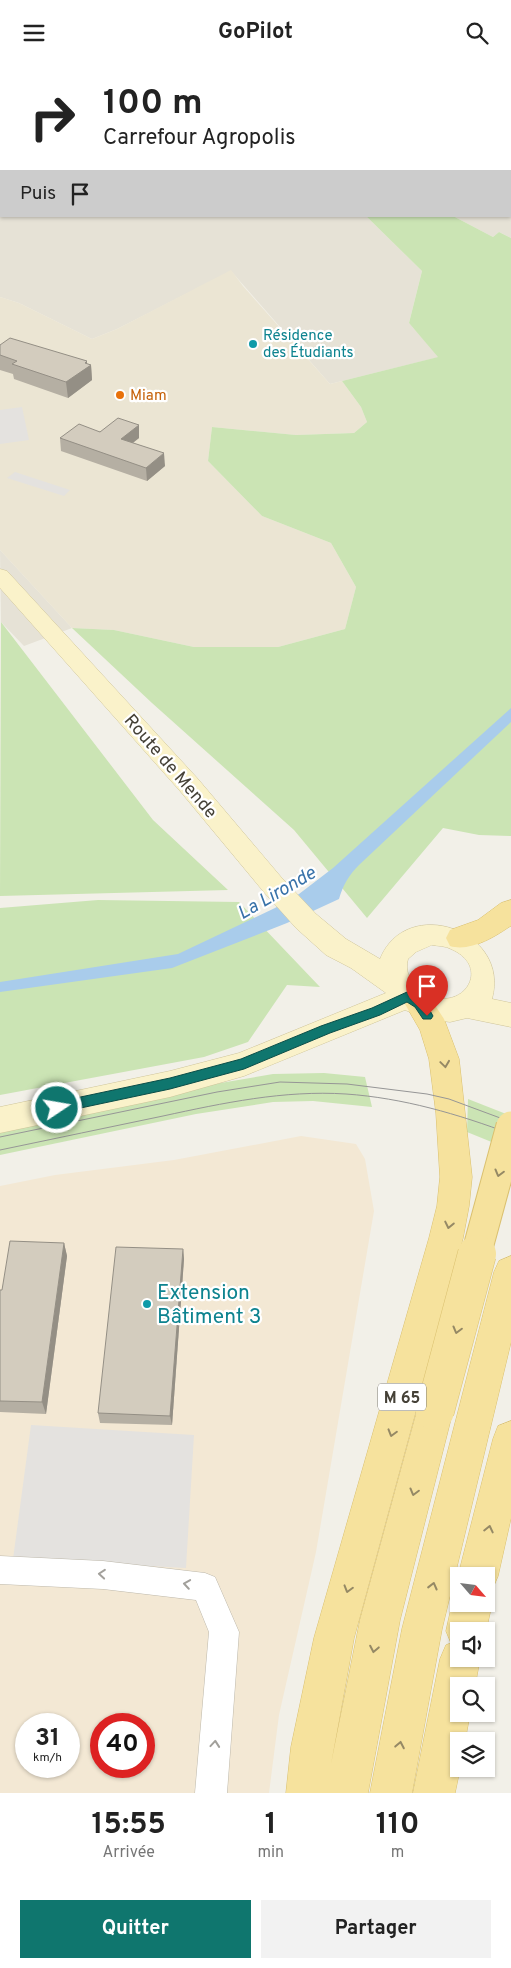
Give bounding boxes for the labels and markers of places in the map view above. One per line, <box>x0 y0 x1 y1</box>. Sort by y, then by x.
place label: Résidence des Étudiants <box>263 327 354 363</box>
marker: Résidence des Étudiants <box>247 338 259 350</box>
place label: Miam <box>130 387 167 406</box>
marker: Miam <box>114 389 126 401</box>
pin <box>406 965 448 1016</box>
place label: Extension Bâtiment 3 <box>157 1280 261 1331</box>
marker: Extension Bâtiment 3 <box>141 1298 153 1310</box>

